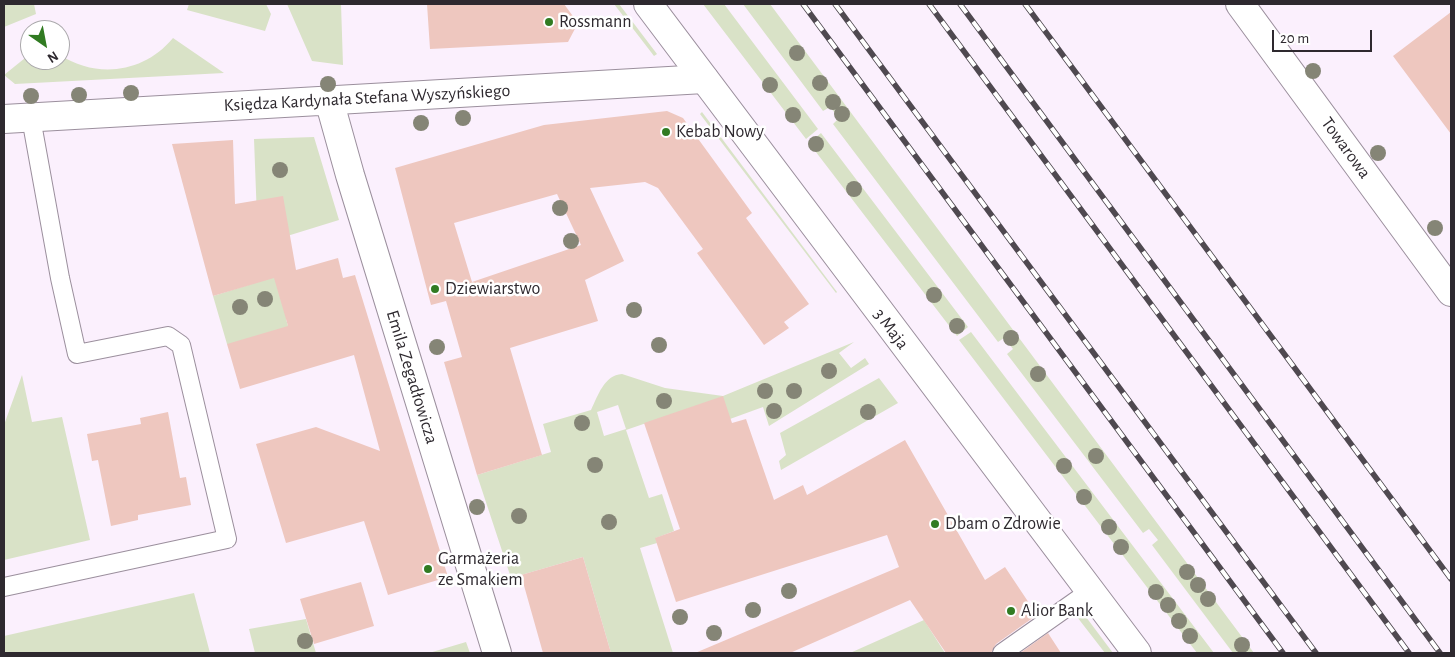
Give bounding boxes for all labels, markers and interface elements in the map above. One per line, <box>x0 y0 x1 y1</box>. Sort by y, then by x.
place label: Rossmann <box>559 11 631 33</box>
marker: Rossmann <box>543 16 555 28</box>
north arrow <box>20 20 70 70</box>
scale bar <box>1275 20 1375 52</box>
text: 20 m <box>1280 31 1309 46</box>
text: N <box>45 48 61 65</box>
street label: Księdza Kardynała Stefana Wyszyńskiego <box>223 80 511 116</box>
street label: Towarowa <box>1316 113 1376 183</box>
place label: Kebab Nowy <box>676 121 764 143</box>
marker: Kebab Nowy <box>660 126 672 138</box>
place label: Dziewiarstwo <box>445 278 540 300</box>
marker: Dziewiarstwo <box>429 283 441 295</box>
street label: 3 Maja <box>869 304 913 354</box>
street label: Emila Zegadłowicza <box>381 308 443 446</box>
place label: Dbam o Zdrowie <box>945 513 1061 535</box>
marker: Dbam o Zdrowie <box>929 518 941 530</box>
place label: Garmażeria ze Smakiem <box>438 548 523 590</box>
marker: Garmażeria ze Smakiem <box>422 563 434 575</box>
place label: Alior Bank <box>1021 600 1093 622</box>
marker: Alior Bank <box>1005 605 1017 617</box>

